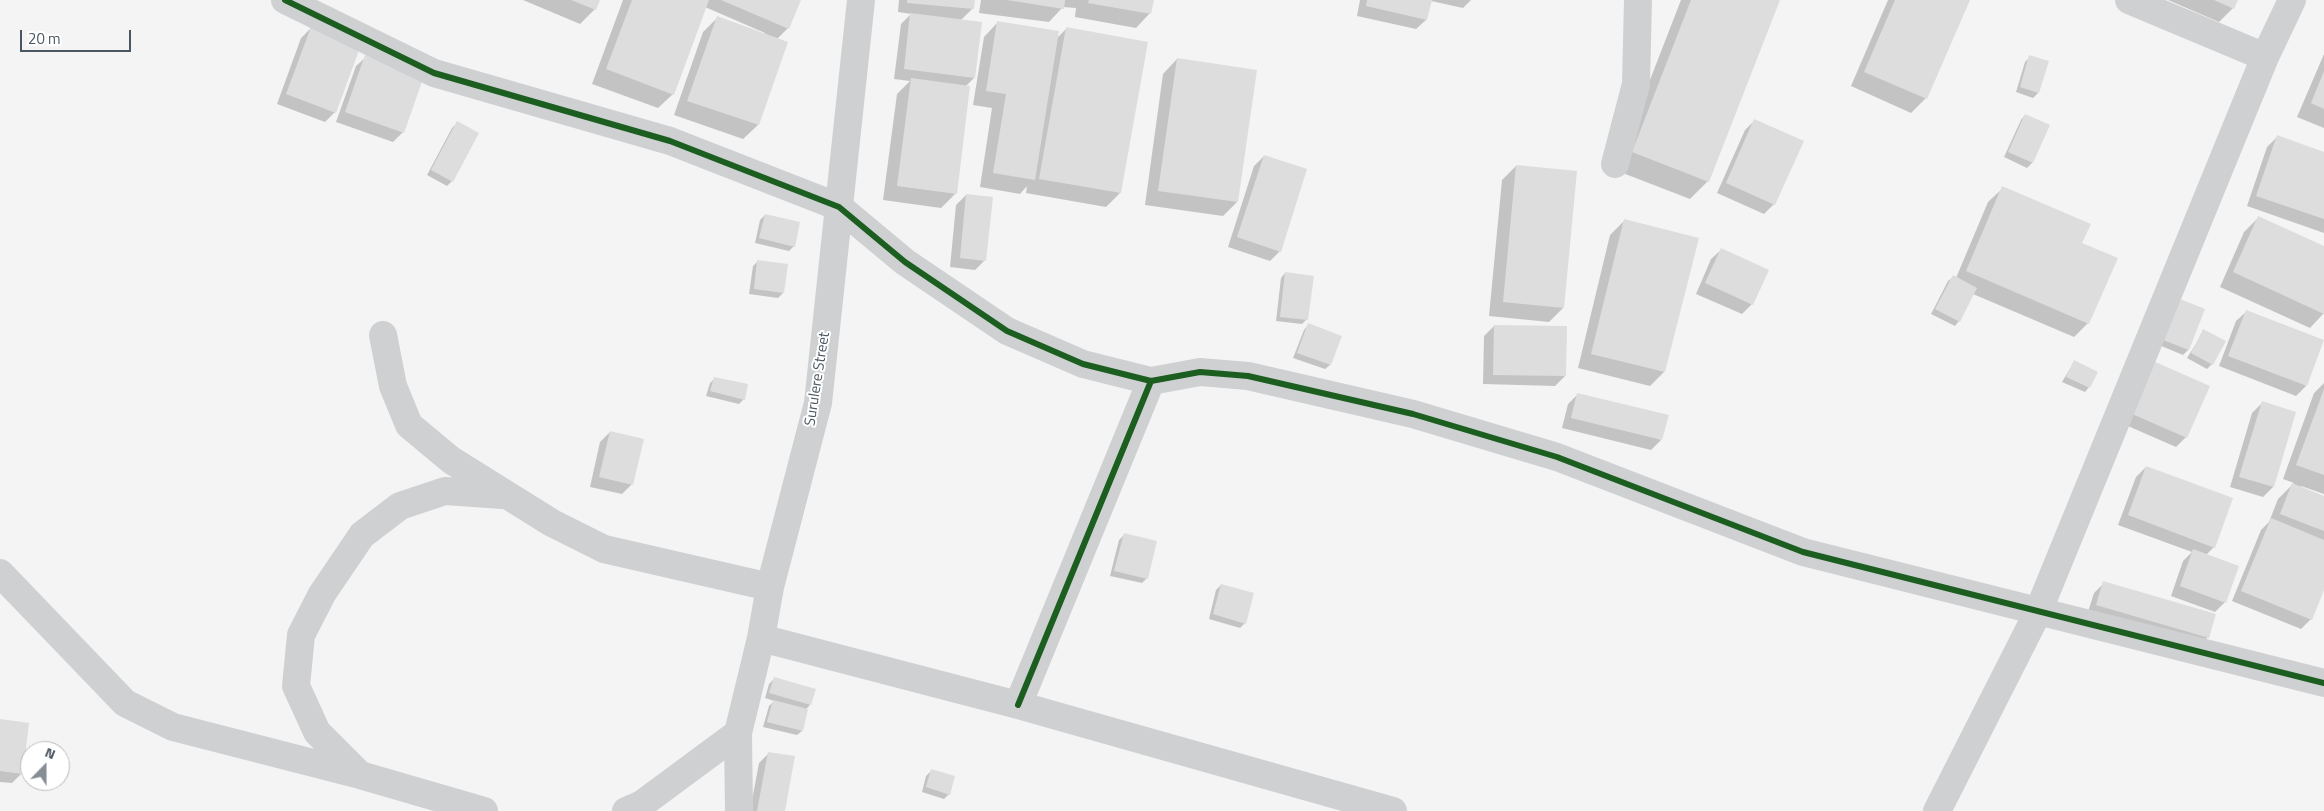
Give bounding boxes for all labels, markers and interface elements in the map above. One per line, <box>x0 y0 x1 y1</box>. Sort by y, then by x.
scale bar <box>22 20 134 52</box>
text: 20 m <box>28 27 61 50</box>
street label: Surulere Street <box>802 331 834 427</box>
north arrow <box>20 741 70 791</box>
text: N <box>42 741 59 764</box>

